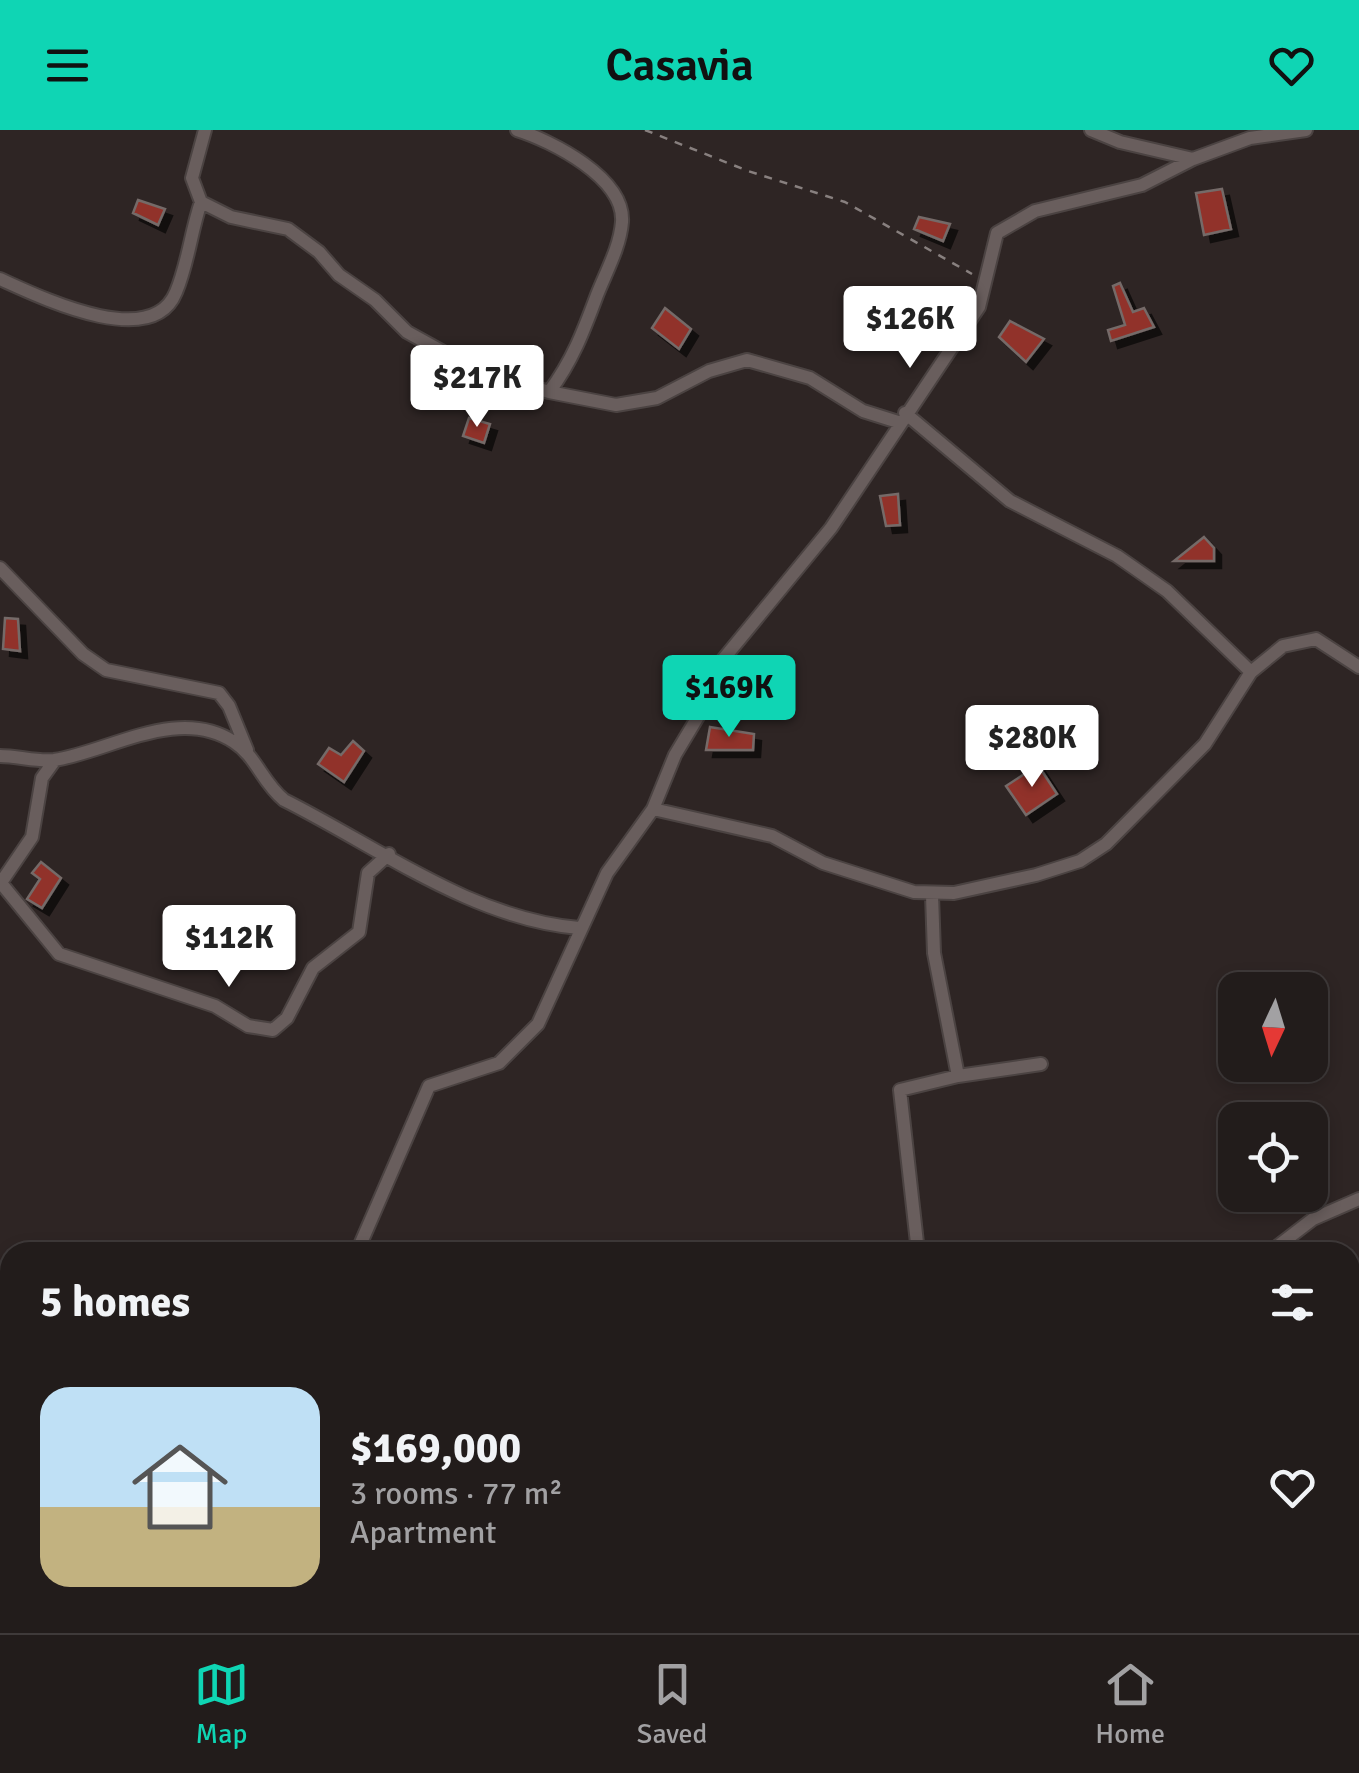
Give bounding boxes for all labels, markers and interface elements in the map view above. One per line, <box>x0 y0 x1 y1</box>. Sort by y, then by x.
icon: menu <box>40 38 95 93</box>
text: Casavia <box>605 38 754 93</box>
icon: heart <box>1264 38 1319 93</box>
pin: $126K <box>840 286 980 371</box>
text: $126K <box>866 299 954 338</box>
pin: $217K <box>407 345 547 430</box>
text: $217K <box>433 358 521 397</box>
pin: $169K <box>659 655 799 740</box>
text: $169K <box>685 668 773 707</box>
pin: $280K <box>962 705 1102 790</box>
text: $280K <box>988 718 1076 757</box>
pin: $112K <box>159 905 299 990</box>
text: $112K <box>185 918 273 957</box>
north arrow <box>1218 972 1328 1082</box>
map controls <box>1218 972 1328 1212</box>
button: locate <box>1218 1102 1328 1212</box>
icon: filters <box>1265 1275 1320 1330</box>
text: 5 homes <box>40 1277 190 1328</box>
text: $169,000 <box>350 1423 521 1474</box>
icon: home <box>120 1427 240 1547</box>
icon: heart <box>1265 1460 1320 1515</box>
text: 3 rooms · 77 m² <box>350 1474 563 1513</box>
text: Apartment <box>350 1513 497 1552</box>
tab: Map <box>194 1657 249 1751</box>
tab: Saved <box>637 1657 707 1751</box>
tab: Home <box>1095 1657 1165 1751</box>

